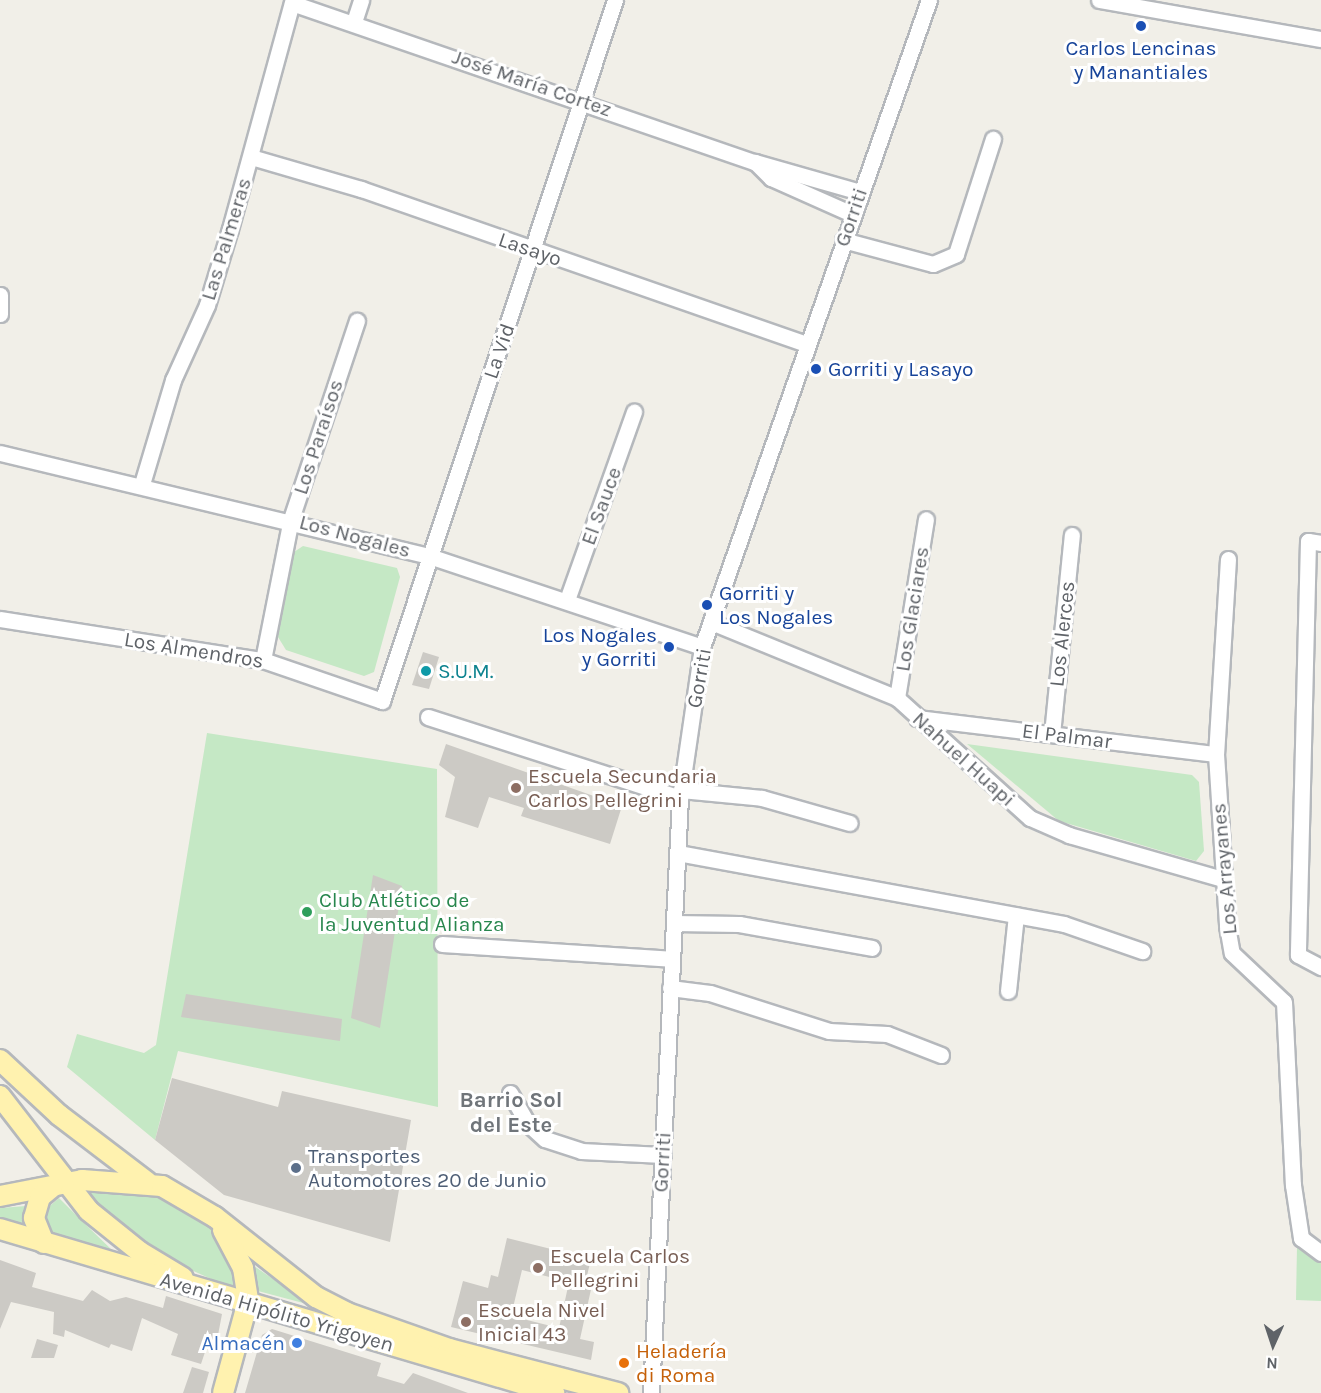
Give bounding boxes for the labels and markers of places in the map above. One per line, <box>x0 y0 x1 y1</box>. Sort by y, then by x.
marker: Carlos Lencinas y Manantiales <box>1134 19 1148 33</box>
place label: Carlos Lencinas y Manantiales <box>1065 35 1217 85</box>
place label: Gorriti y Lasayo <box>828 356 974 382</box>
marker: Gorriti y Lasayo <box>809 362 823 376</box>
place label: Gorriti y Los Nogales <box>719 580 833 630</box>
marker: Gorriti y Los Nogales <box>700 598 714 612</box>
place label: Los Nogales y Gorriti <box>543 622 657 672</box>
marker: Los Nogales y Gorriti <box>662 640 676 654</box>
place label: S.U.M. <box>438 658 493 684</box>
marker: S.U.M. <box>419 664 433 678</box>
place label: Escuela Secundaria Carlos Pellegrini <box>528 763 717 813</box>
marker: Escuela Secundaria Carlos Pellegrini <box>509 781 523 795</box>
place label: Club Atlético de la Juventud Alianza <box>319 887 505 937</box>
marker: Club Atlético de la Juventud Alianza <box>300 905 314 919</box>
place label: Transportes Automotores 20 de Junio <box>308 1143 546 1193</box>
marker: Transportes Automotores 20 de Junio <box>289 1161 303 1175</box>
place label: Escuela Carlos Pellegrini <box>550 1243 690 1293</box>
marker: Escuela Carlos Pellegrini <box>531 1261 545 1275</box>
place label: Escuela Nivel Inicial 43 <box>478 1297 605 1347</box>
marker: Escuela Nivel Inicial 43 <box>459 1315 473 1329</box>
place label: Almacén <box>202 1330 285 1356</box>
marker: Almacén <box>290 1336 304 1350</box>
place label: Heladería di Roma <box>636 1338 727 1388</box>
marker: Heladería di Roma <box>617 1356 631 1370</box>

